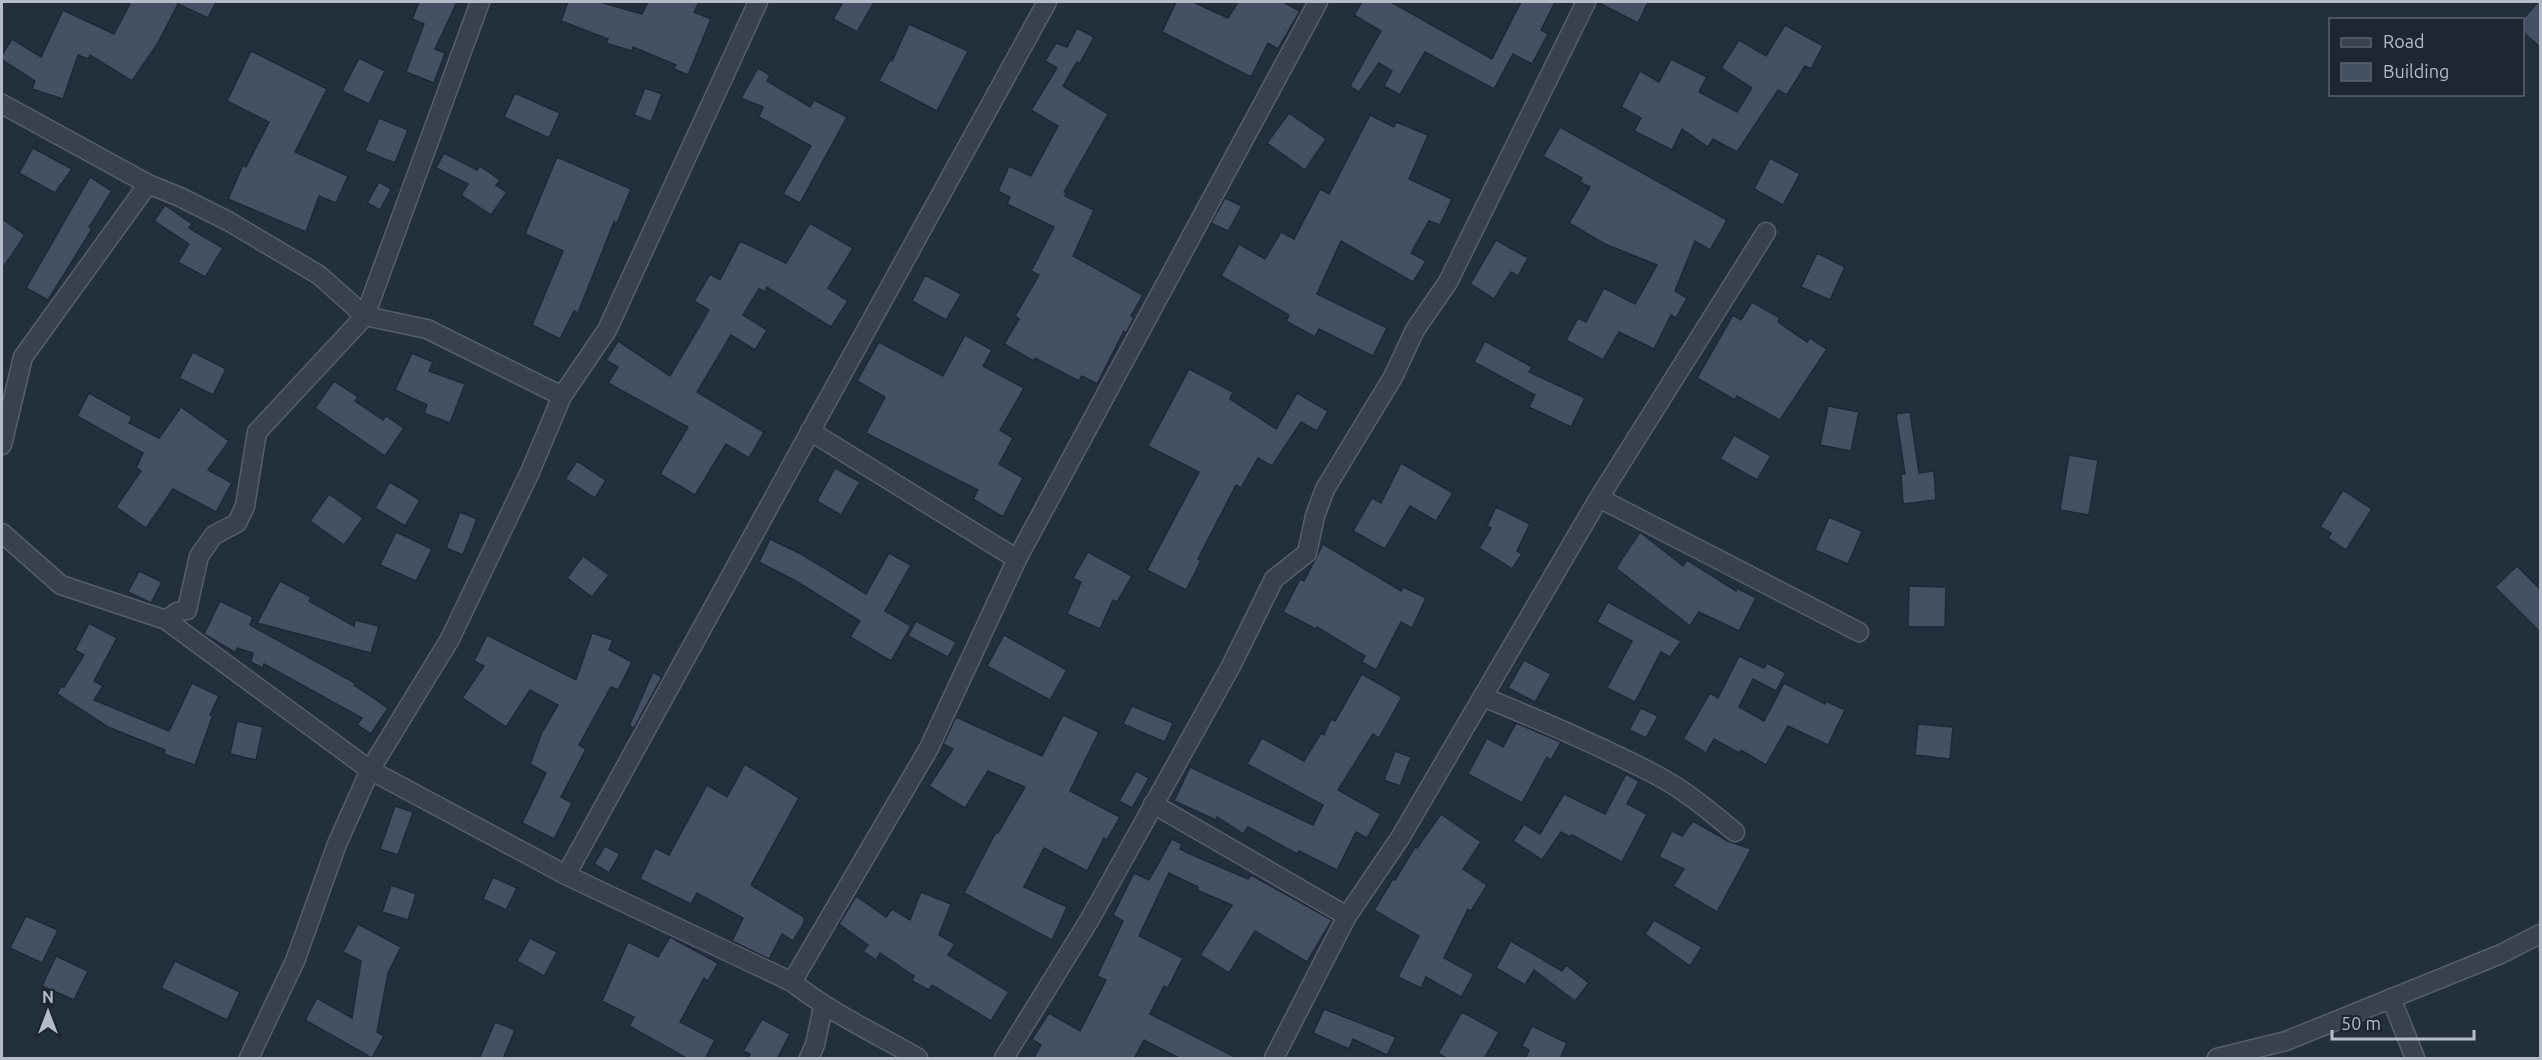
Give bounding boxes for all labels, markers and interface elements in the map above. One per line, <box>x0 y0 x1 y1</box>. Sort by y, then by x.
legend <box>2329 18 2524 96</box>
text: Road <box>2383 31 2425 51</box>
text: Building <box>2383 61 2449 81</box>
north arrow <box>18 982 78 1042</box>
text: N <box>42 988 54 1006</box>
scale bar <box>2332 1003 2474 1041</box>
text: 50 m <box>2341 1013 2381 1033</box>

